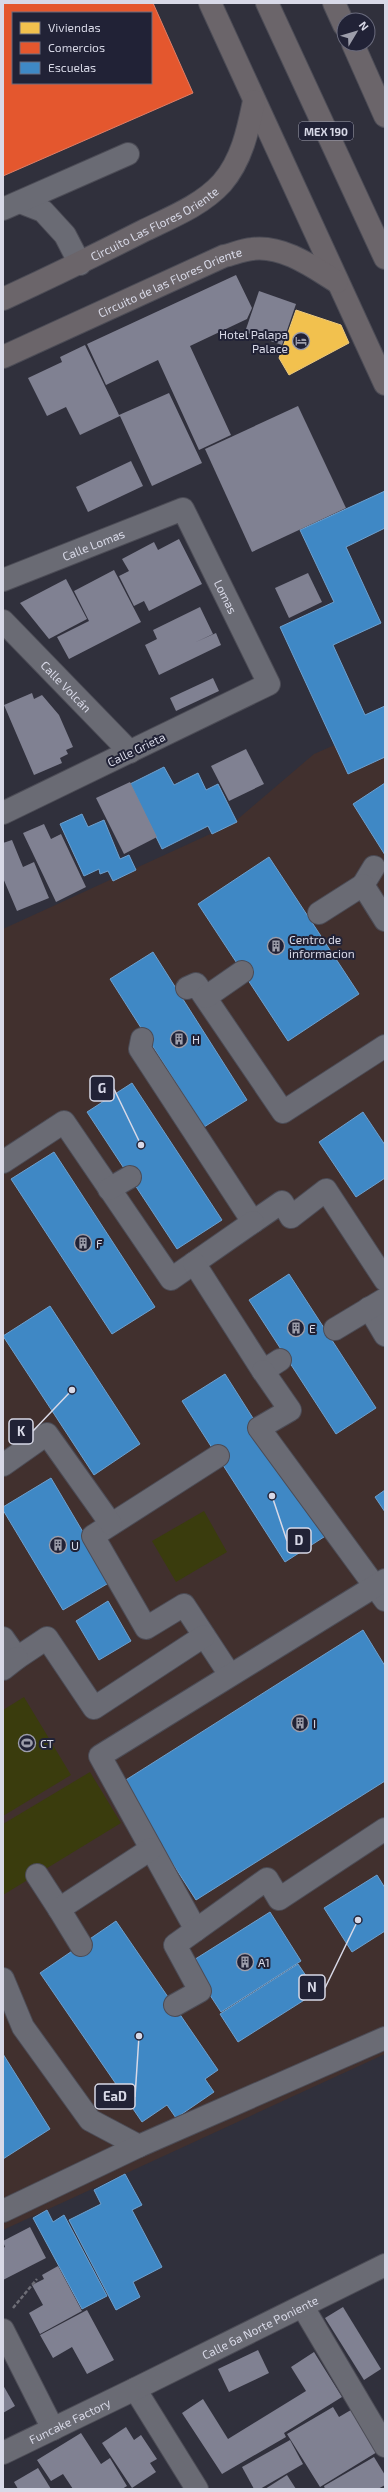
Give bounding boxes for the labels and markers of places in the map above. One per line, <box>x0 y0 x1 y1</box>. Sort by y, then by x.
place label: Hotel Palapa Palace <box>219 327 288 355</box>
hotel icon: Hotel Palapa Palace <box>291 331 311 351</box>
place label: Centro de informacion <box>289 932 355 960</box>
building icon: Centro de informacion <box>266 936 286 956</box>
building icon: H <box>169 1029 189 1049</box>
place label: H <box>192 1032 200 1046</box>
callout: G <box>90 1076 114 1101</box>
building icon: F <box>73 1233 93 1253</box>
place label: F <box>96 1236 103 1250</box>
building icon: E <box>286 1318 306 1338</box>
place label: E <box>309 1321 316 1335</box>
callout: K <box>9 1419 33 1444</box>
callout: D <box>287 1528 311 1553</box>
building icon: U <box>48 1535 68 1555</box>
place label: U <box>71 1538 79 1552</box>
building icon: I <box>290 1713 310 1733</box>
place label: I <box>313 1716 316 1730</box>
sports icon: CT <box>17 1733 37 1753</box>
place label: CT <box>40 1736 54 1750</box>
building icon: A1 <box>235 1952 255 1972</box>
place label: A1 <box>258 1955 270 1969</box>
callout: N <box>299 1975 325 2000</box>
callout: EaD <box>95 2084 135 2109</box>

